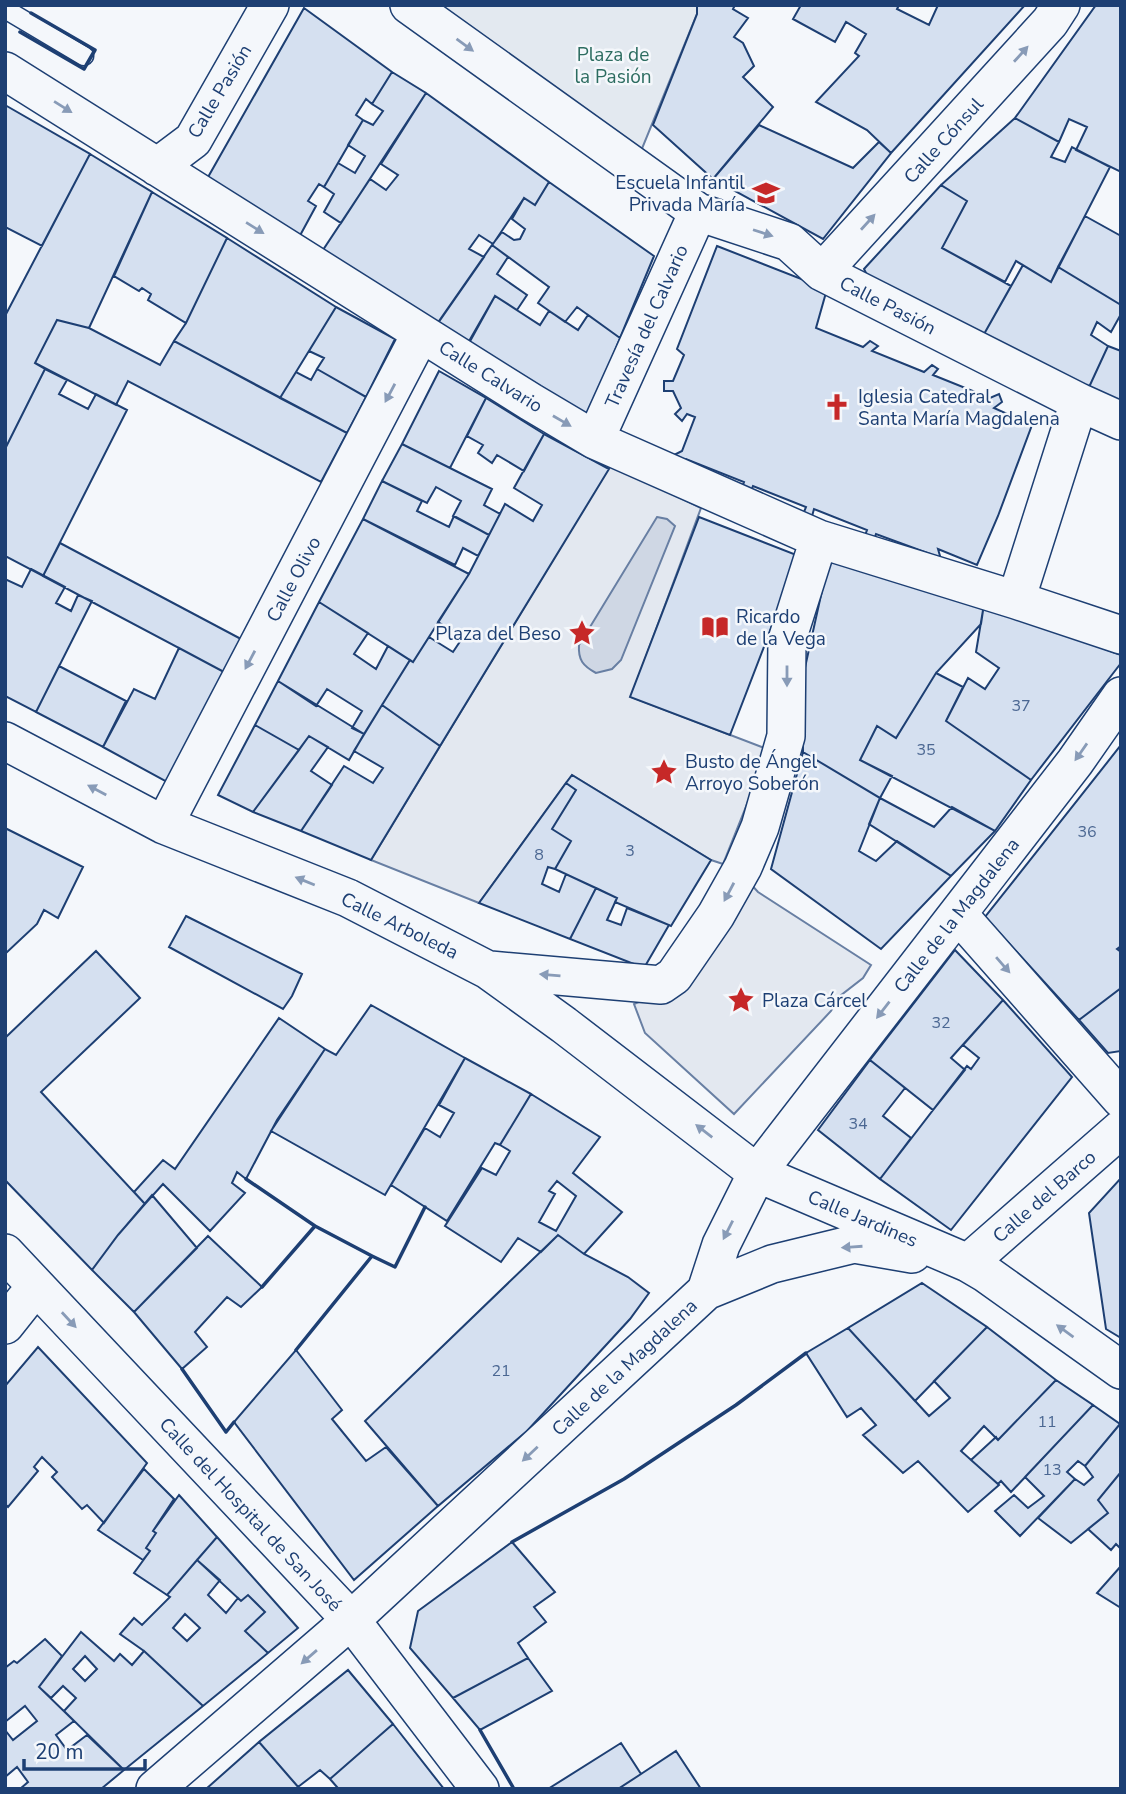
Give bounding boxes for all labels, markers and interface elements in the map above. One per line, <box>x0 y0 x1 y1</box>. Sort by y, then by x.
one-way arrow <box>456 38 474 52</box>
street label: Calle Pasión <box>182 40 258 143</box>
park label: Plaza de la Pasión <box>574 42 652 90</box>
one-way arrow <box>1013 45 1029 62</box>
street label: Calle Cónsul <box>898 92 990 189</box>
one-way arrow <box>53 101 73 114</box>
place label: Escuela Infantil Privada María <box>615 170 745 218</box>
school or university icon: Escuela Infantil Privada María <box>751 178 781 208</box>
one-way arrow <box>860 214 876 231</box>
one-way arrow <box>246 222 265 235</box>
one-way arrow <box>752 229 773 239</box>
street label: Travesía del Calvario <box>599 241 695 412</box>
street label: Calle Pasión <box>835 270 940 341</box>
street label: Calle Calvario <box>434 335 547 419</box>
one-way arrow <box>384 383 396 403</box>
place label: Iglesia Catedral Santa María Magdalena <box>858 384 1060 432</box>
church icon: Iglesia Catedral Santa María Magdalena <box>822 392 852 422</box>
one-way arrow <box>553 415 572 427</box>
street label: Calle Olivo <box>260 532 327 627</box>
place label: Ricardo de la Vega <box>736 604 826 652</box>
library icon: Ricardo de la Vega <box>700 612 730 642</box>
place icon: Plaza del Beso <box>567 618 597 648</box>
place label: Plaza del Beso <box>435 621 561 647</box>
one-way arrow <box>245 650 256 670</box>
one-way arrow <box>781 665 793 687</box>
house number: 37 <box>1011 695 1031 717</box>
house number: 35 <box>916 739 936 761</box>
one-way arrow <box>1074 743 1088 761</box>
place label: Busto de Ángel Arroyo Soberón <box>685 749 819 797</box>
place icon: Busto de Ángel Arroyo Soberón <box>649 757 679 787</box>
one-way arrow <box>87 784 107 795</box>
house number: 36 <box>1077 821 1097 843</box>
street label: Calle de la Magdalena <box>888 833 1026 999</box>
house number: 3 <box>625 840 635 862</box>
house number: 8 <box>534 844 544 866</box>
one-way arrow <box>295 875 316 886</box>
one-way arrow <box>723 882 735 902</box>
street label: Calle Arboleda <box>336 886 463 966</box>
one-way arrow <box>994 956 1010 973</box>
one-way arrow <box>539 969 561 980</box>
place icon: Plaza Cárcel <box>726 985 756 1015</box>
place label: Plaza Cárcel <box>762 988 867 1014</box>
one-way arrow <box>877 1001 891 1019</box>
house number: 32 <box>931 1012 951 1034</box>
house number: 34 <box>848 1113 868 1135</box>
one-way arrow <box>695 1123 713 1138</box>
street label: Calle del Barco <box>987 1145 1102 1249</box>
street label: Calle Jardines <box>804 1184 922 1254</box>
one-way arrow <box>723 1220 734 1240</box>
one-way arrow <box>841 1241 863 1252</box>
street label: Calle de la Magdalena <box>546 1293 703 1442</box>
one-way arrow <box>61 1311 77 1328</box>
one-way arrow <box>1056 1324 1074 1338</box>
house number: 21 <box>491 1360 511 1382</box>
house number: 11 <box>1037 1411 1057 1433</box>
street label: Calle del Hospital de San José <box>153 1412 347 1617</box>
one-way arrow <box>522 1445 539 1461</box>
house number: 13 <box>1042 1459 1062 1481</box>
one-way arrow <box>300 1649 317 1664</box>
scale bar <box>24 1728 145 1772</box>
text: 20 m <box>35 1738 84 1766</box>

